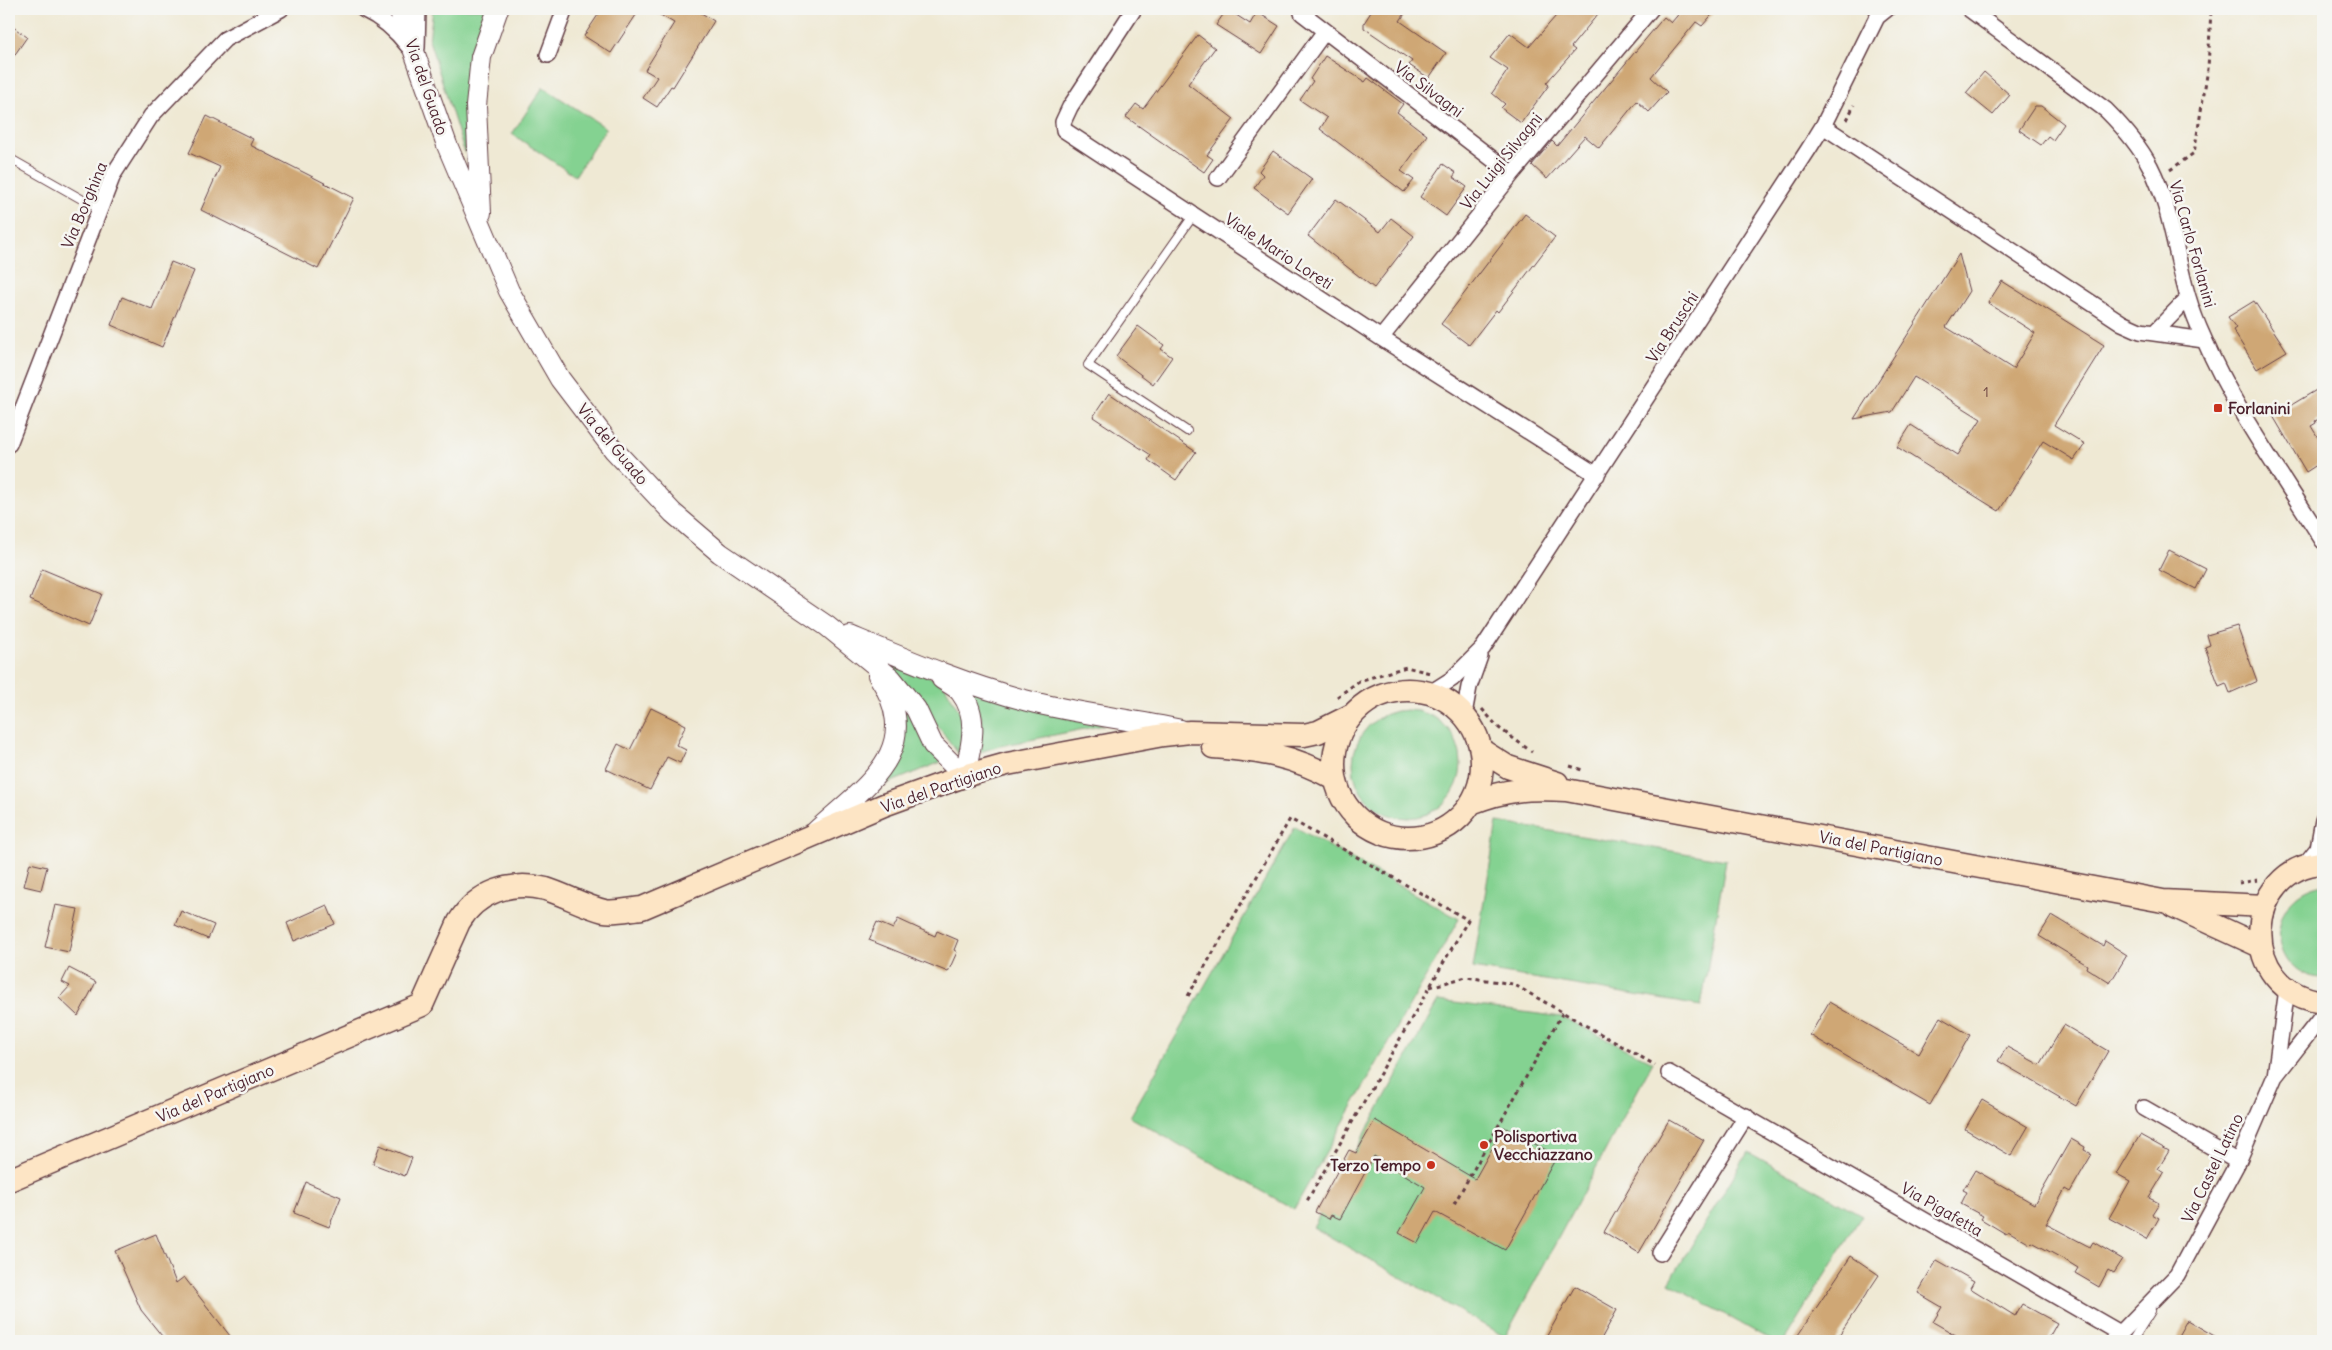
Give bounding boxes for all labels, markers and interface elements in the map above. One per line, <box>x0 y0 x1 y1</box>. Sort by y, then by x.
street label: Via del Guado <box>401 36 453 138</box>
street label: Via Silvagni <box>1391 57 1467 121</box>
street label: Via Luigi Silvagni <box>1456 109 1546 213</box>
street label: Via Borghina <box>57 159 111 251</box>
street label: Via Carlo Forlanini <box>2165 178 2221 310</box>
street label: Viale Mario Loreti <box>1221 209 1337 293</box>
street label: Via Bruschi <box>1642 288 1702 366</box>
house number: 1 <box>1983 383 1989 401</box>
place label: Forlanini <box>2228 398 2290 418</box>
street label: Via del Guado <box>573 399 653 489</box>
marker: Forlanini <box>2212 402 2224 414</box>
street label: Via del Partigiano <box>878 757 1004 817</box>
street label: Via del Partigiano <box>1817 826 1945 870</box>
street label: Via del Partigiano <box>153 1059 277 1127</box>
street label: Via Castel Latino <box>2177 1110 2247 1226</box>
place label: Polisportiva Vecchiazzano <box>1494 1126 1593 1164</box>
marker: Polisportiva Vecchiazzano <box>1478 1139 1490 1151</box>
place label: Terzo Tempo <box>1330 1155 1421 1176</box>
marker: Terzo Tempo <box>1425 1159 1437 1171</box>
street label: Via Pigafetta <box>1898 1178 1986 1240</box>

